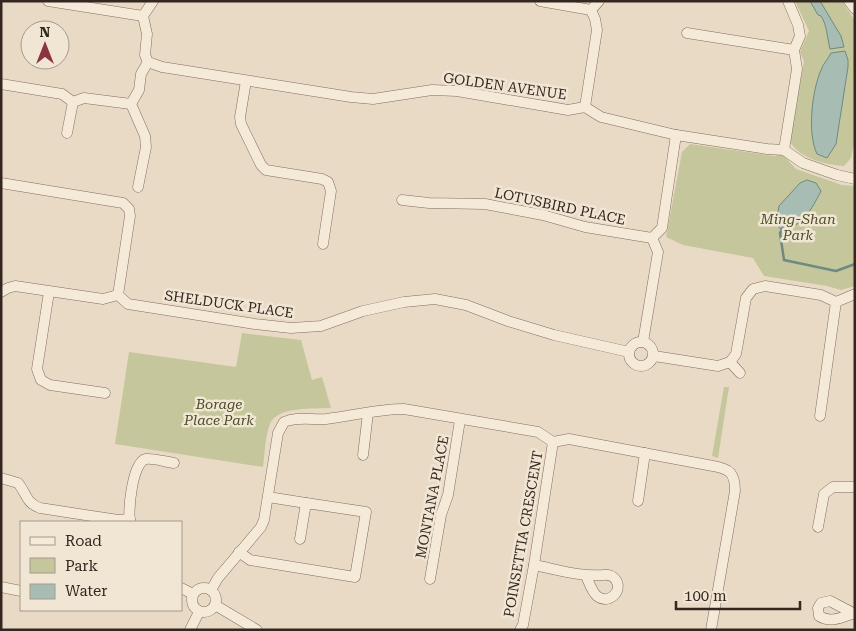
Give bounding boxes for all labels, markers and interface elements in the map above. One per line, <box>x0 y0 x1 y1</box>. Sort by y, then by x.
north arrow <box>20 20 70 70</box>
text: N <box>40 24 51 40</box>
street label: GOLDEN AVENUE <box>442 69 568 103</box>
street label: LOTUSBIRD PLACE <box>493 184 627 228</box>
park label: Ming-Shan Park <box>759 211 836 243</box>
street label: SHELDUCK PLACE <box>164 287 294 321</box>
park label: Borage Place Park <box>183 396 254 428</box>
street label: MONTANA PLACE <box>412 434 452 560</box>
street label: POINSETTIA CRESCENT <box>500 449 546 619</box>
legend <box>20 521 182 611</box>
text: Road <box>65 532 102 550</box>
text: Park <box>65 557 99 575</box>
scale bar <box>676 578 800 610</box>
text: Water <box>65 582 107 600</box>
text: 100 m <box>684 587 727 605</box>

